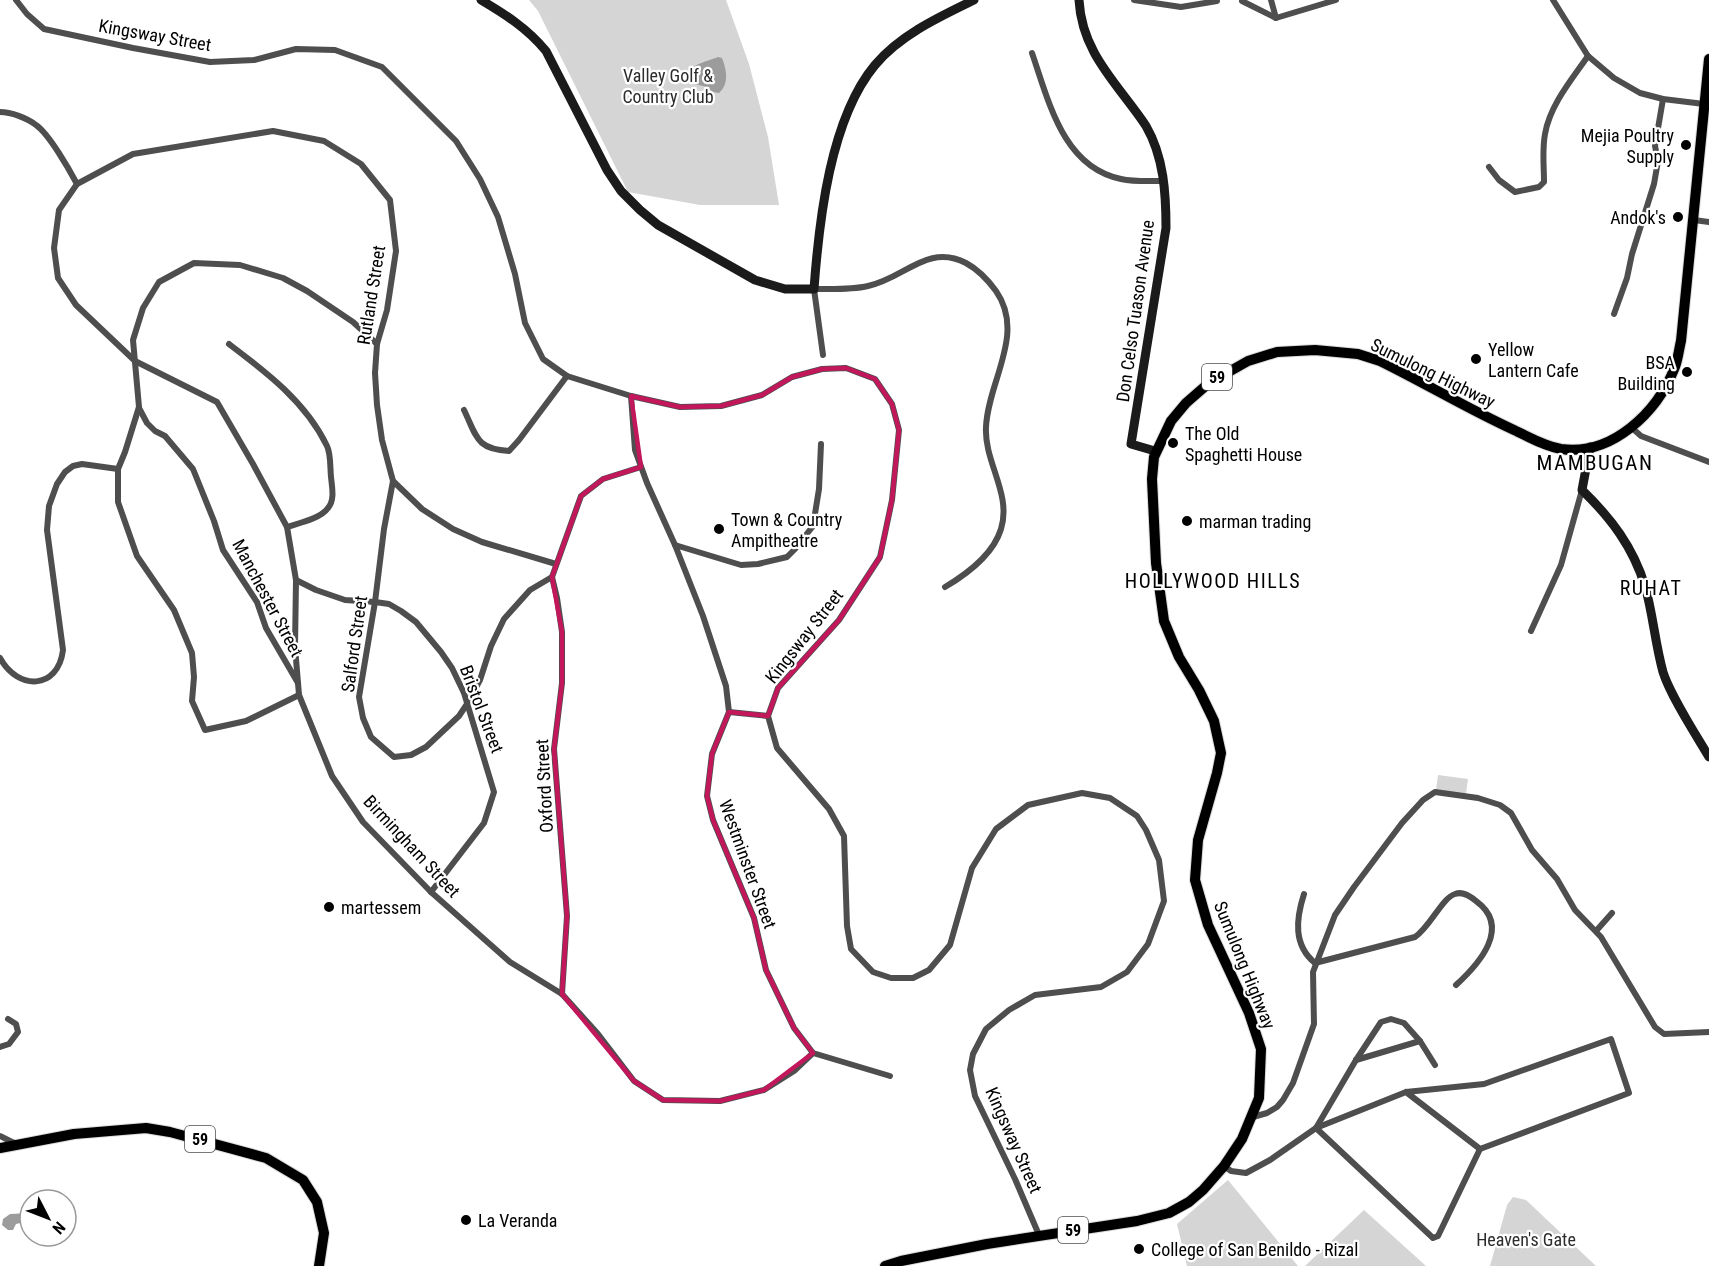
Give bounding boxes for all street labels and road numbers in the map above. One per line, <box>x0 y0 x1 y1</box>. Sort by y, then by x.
street label: Kingsway Street <box>97 15 213 55</box>
street label: Don Celso Tuason Avenue <box>1112 219 1158 403</box>
street label: Rutland Street <box>353 244 389 346</box>
street label: Sumulong Highway <box>1367 334 1499 412</box>
road number: 59 <box>1202 364 1232 390</box>
street label: Manchester Street <box>228 536 308 660</box>
street label: Kingsway Street <box>761 585 847 687</box>
street label: Salford Street <box>337 594 371 694</box>
street label: Bristol Street <box>456 662 508 756</box>
street label: Oxford Street <box>531 739 557 833</box>
street label: Birmingham Street <box>359 791 465 901</box>
street label: Westminster Street <box>715 797 781 931</box>
street label: Sumulong Highway <box>1210 898 1280 1032</box>
street label: Kingsway Street <box>981 1084 1047 1196</box>
road number: 59 <box>185 1126 215 1152</box>
road number: 59 <box>1058 1217 1088 1243</box>

